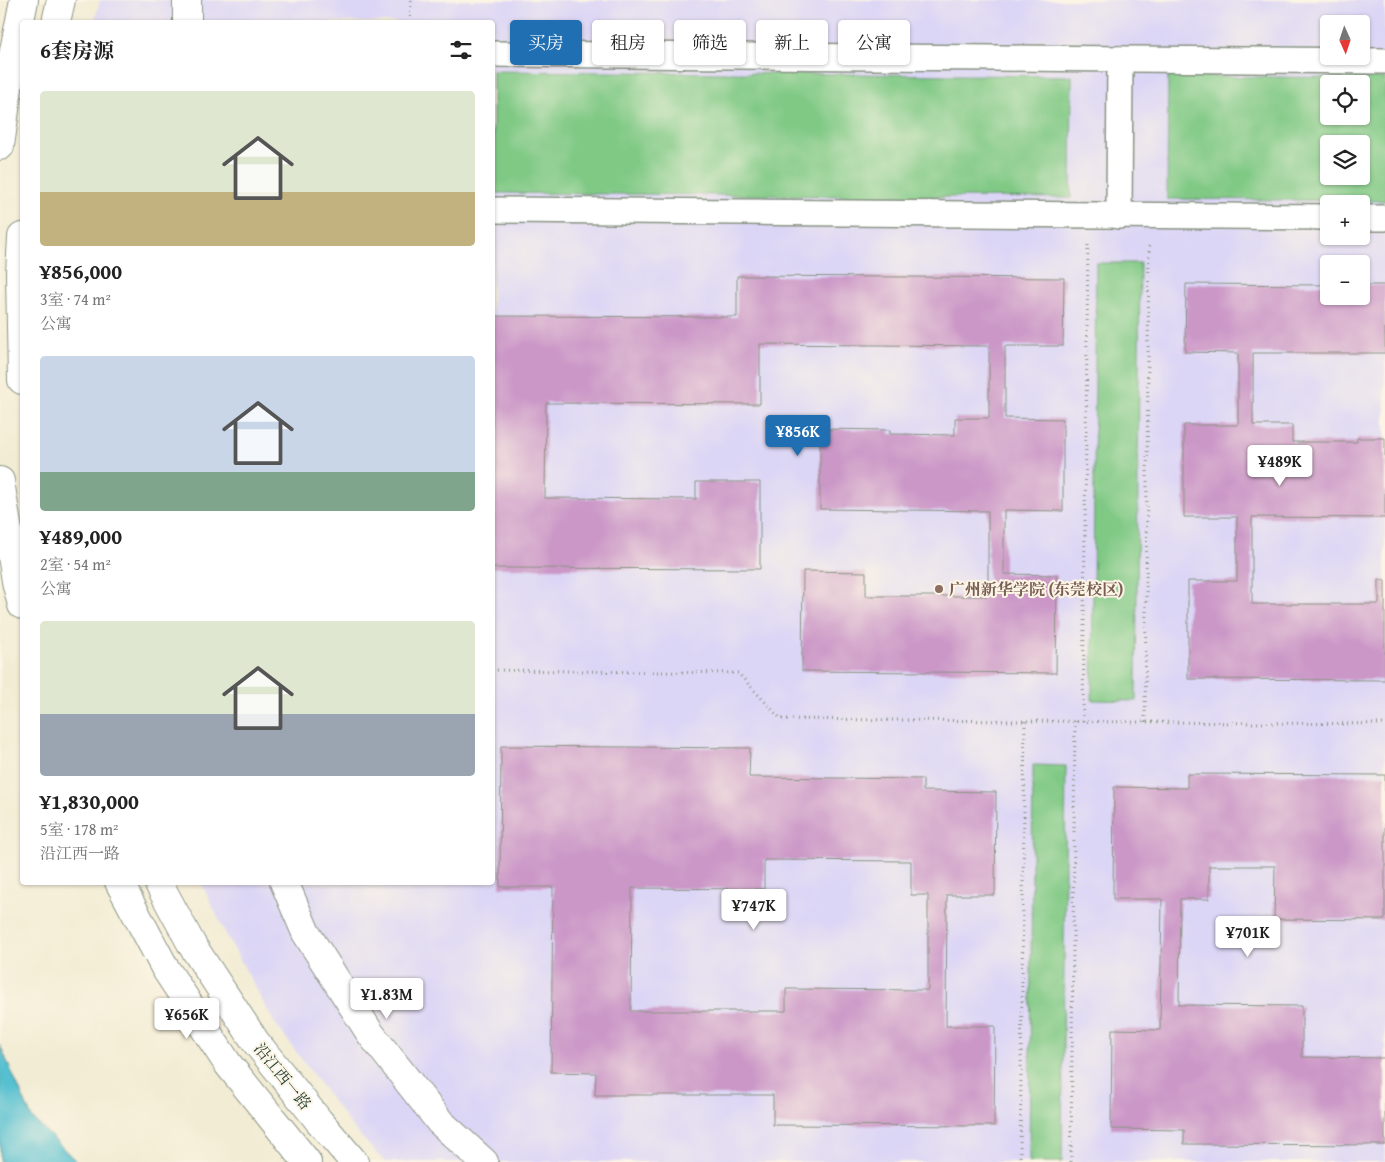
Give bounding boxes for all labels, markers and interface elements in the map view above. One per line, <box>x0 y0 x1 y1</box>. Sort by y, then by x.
north arrow <box>1320 15 1370 65</box>
map controls <box>1320 15 1370 305</box>
chip: 买房 <box>510 20 582 65</box>
chip: 租房 <box>592 20 664 65</box>
chip: 筛选 <box>674 20 746 65</box>
chip: 新上 <box>756 20 828 65</box>
chip: 公寓 <box>838 20 910 65</box>
text: 6套房源 <box>40 35 114 66</box>
icon: filters <box>447 36 475 64</box>
button: locate <box>1320 75 1370 125</box>
icon: home <box>213 123 303 213</box>
button: layers <box>1320 135 1370 185</box>
button: + <box>1320 195 1370 245</box>
button: − <box>1320 255 1370 305</box>
text: ¥856,000 <box>40 256 122 287</box>
text: 3室 · 74 m² <box>40 287 111 311</box>
text: 公寓 <box>40 311 72 335</box>
icon: home <box>213 388 303 478</box>
pin: ¥856K <box>763 414 833 457</box>
text: ¥856K <box>776 419 820 443</box>
pin: ¥489K <box>1245 444 1315 487</box>
text: ¥489K <box>1258 449 1302 473</box>
text: ¥489,000 <box>40 521 122 552</box>
text: 2室 · 54 m² <box>40 552 111 576</box>
text: 公寓 <box>40 576 72 600</box>
place label: 广州新华学院 (东莞校区) <box>949 577 1123 601</box>
marker: 广州新华学院 (东莞校区) <box>933 583 945 595</box>
icon: home <box>213 653 303 743</box>
text: ¥1,830,000 <box>40 786 139 817</box>
text: 5室 · 178 m² <box>40 817 119 841</box>
text: 沿江西一路 <box>40 841 120 865</box>
pin: ¥747K <box>719 888 789 931</box>
text: ¥747K <box>732 893 776 917</box>
pin: ¥701K <box>1213 916 1283 958</box>
text: ¥701K <box>1226 920 1270 944</box>
pin: ¥1.83M <box>346 978 428 1020</box>
text: ¥1.83M <box>361 982 413 1006</box>
pin: ¥656K <box>152 998 222 1040</box>
text: ¥656K <box>165 1002 209 1026</box>
street label: 沿江西一路 <box>248 1037 318 1115</box>

